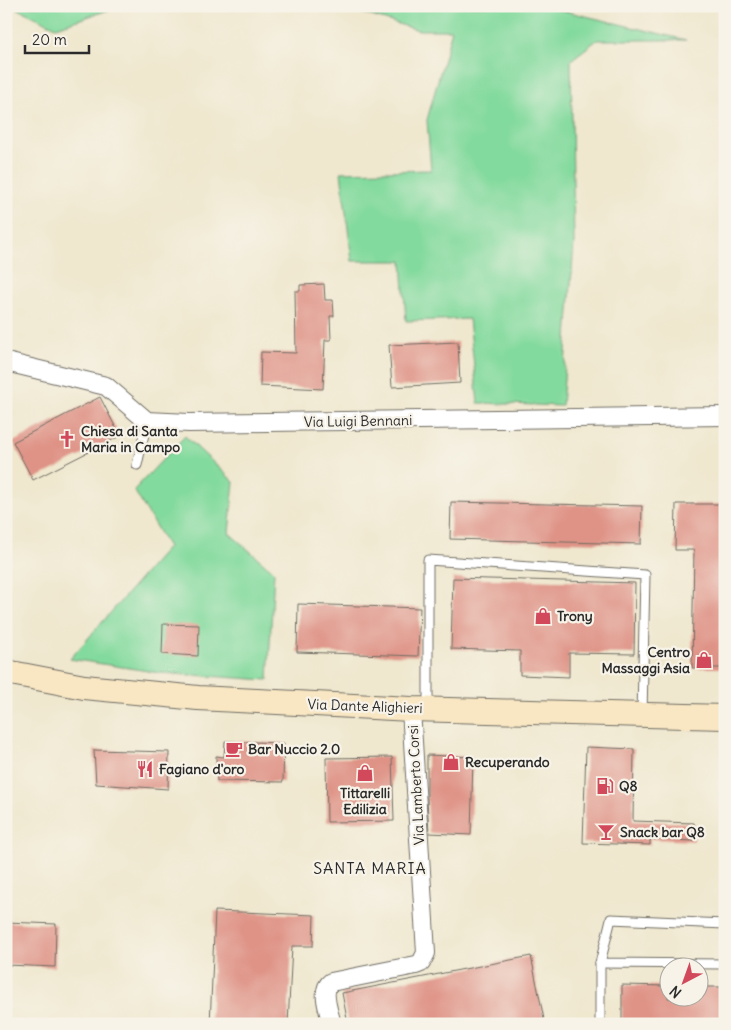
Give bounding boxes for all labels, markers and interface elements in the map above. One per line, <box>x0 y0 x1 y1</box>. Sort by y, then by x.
scale bar <box>25 22 89 54</box>
text: 20 m <box>32 30 67 49</box>
street label: Via Luigi Bennani <box>304 411 412 431</box>
place label: Chiesa di Santa Maria in Campo <box>81 422 180 456</box>
church icon: Chiesa di Santa Maria in Campo <box>57 429 77 449</box>
shop icon: Trony <box>533 606 553 626</box>
place label: Trony <box>557 607 593 625</box>
place label: Centro Massaggi Asia <box>601 643 690 677</box>
shop icon: Centro Massaggi Asia <box>694 650 714 670</box>
street label: Via Dante Alighieri <box>307 695 423 717</box>
street label: Via Lamberto Corsi <box>404 725 428 845</box>
cafe icon: Bar Nuccio 2.0 <box>224 739 244 759</box>
place label: Bar Nuccio 2.0 <box>248 740 340 758</box>
shop icon: Recuperando <box>441 752 461 772</box>
place label: Recuperando <box>465 753 550 771</box>
restaurant icon: Fagiano d'oro <box>135 759 155 779</box>
place label: Fagiano d'oro <box>159 760 245 778</box>
shop icon: Tittarelli Edilizia <box>355 763 375 783</box>
fuel station icon: Q8 <box>595 776 615 796</box>
place label: Q8 <box>619 777 638 795</box>
place label: Tittarelli Edilizia <box>340 784 390 818</box>
bar icon: Snack bar Q8 <box>596 822 616 842</box>
place label: Snack bar Q8 <box>620 823 705 841</box>
district label: SANTA MARIA <box>313 858 427 878</box>
north arrow <box>658 958 708 1008</box>
text: N <box>666 982 685 1002</box>

